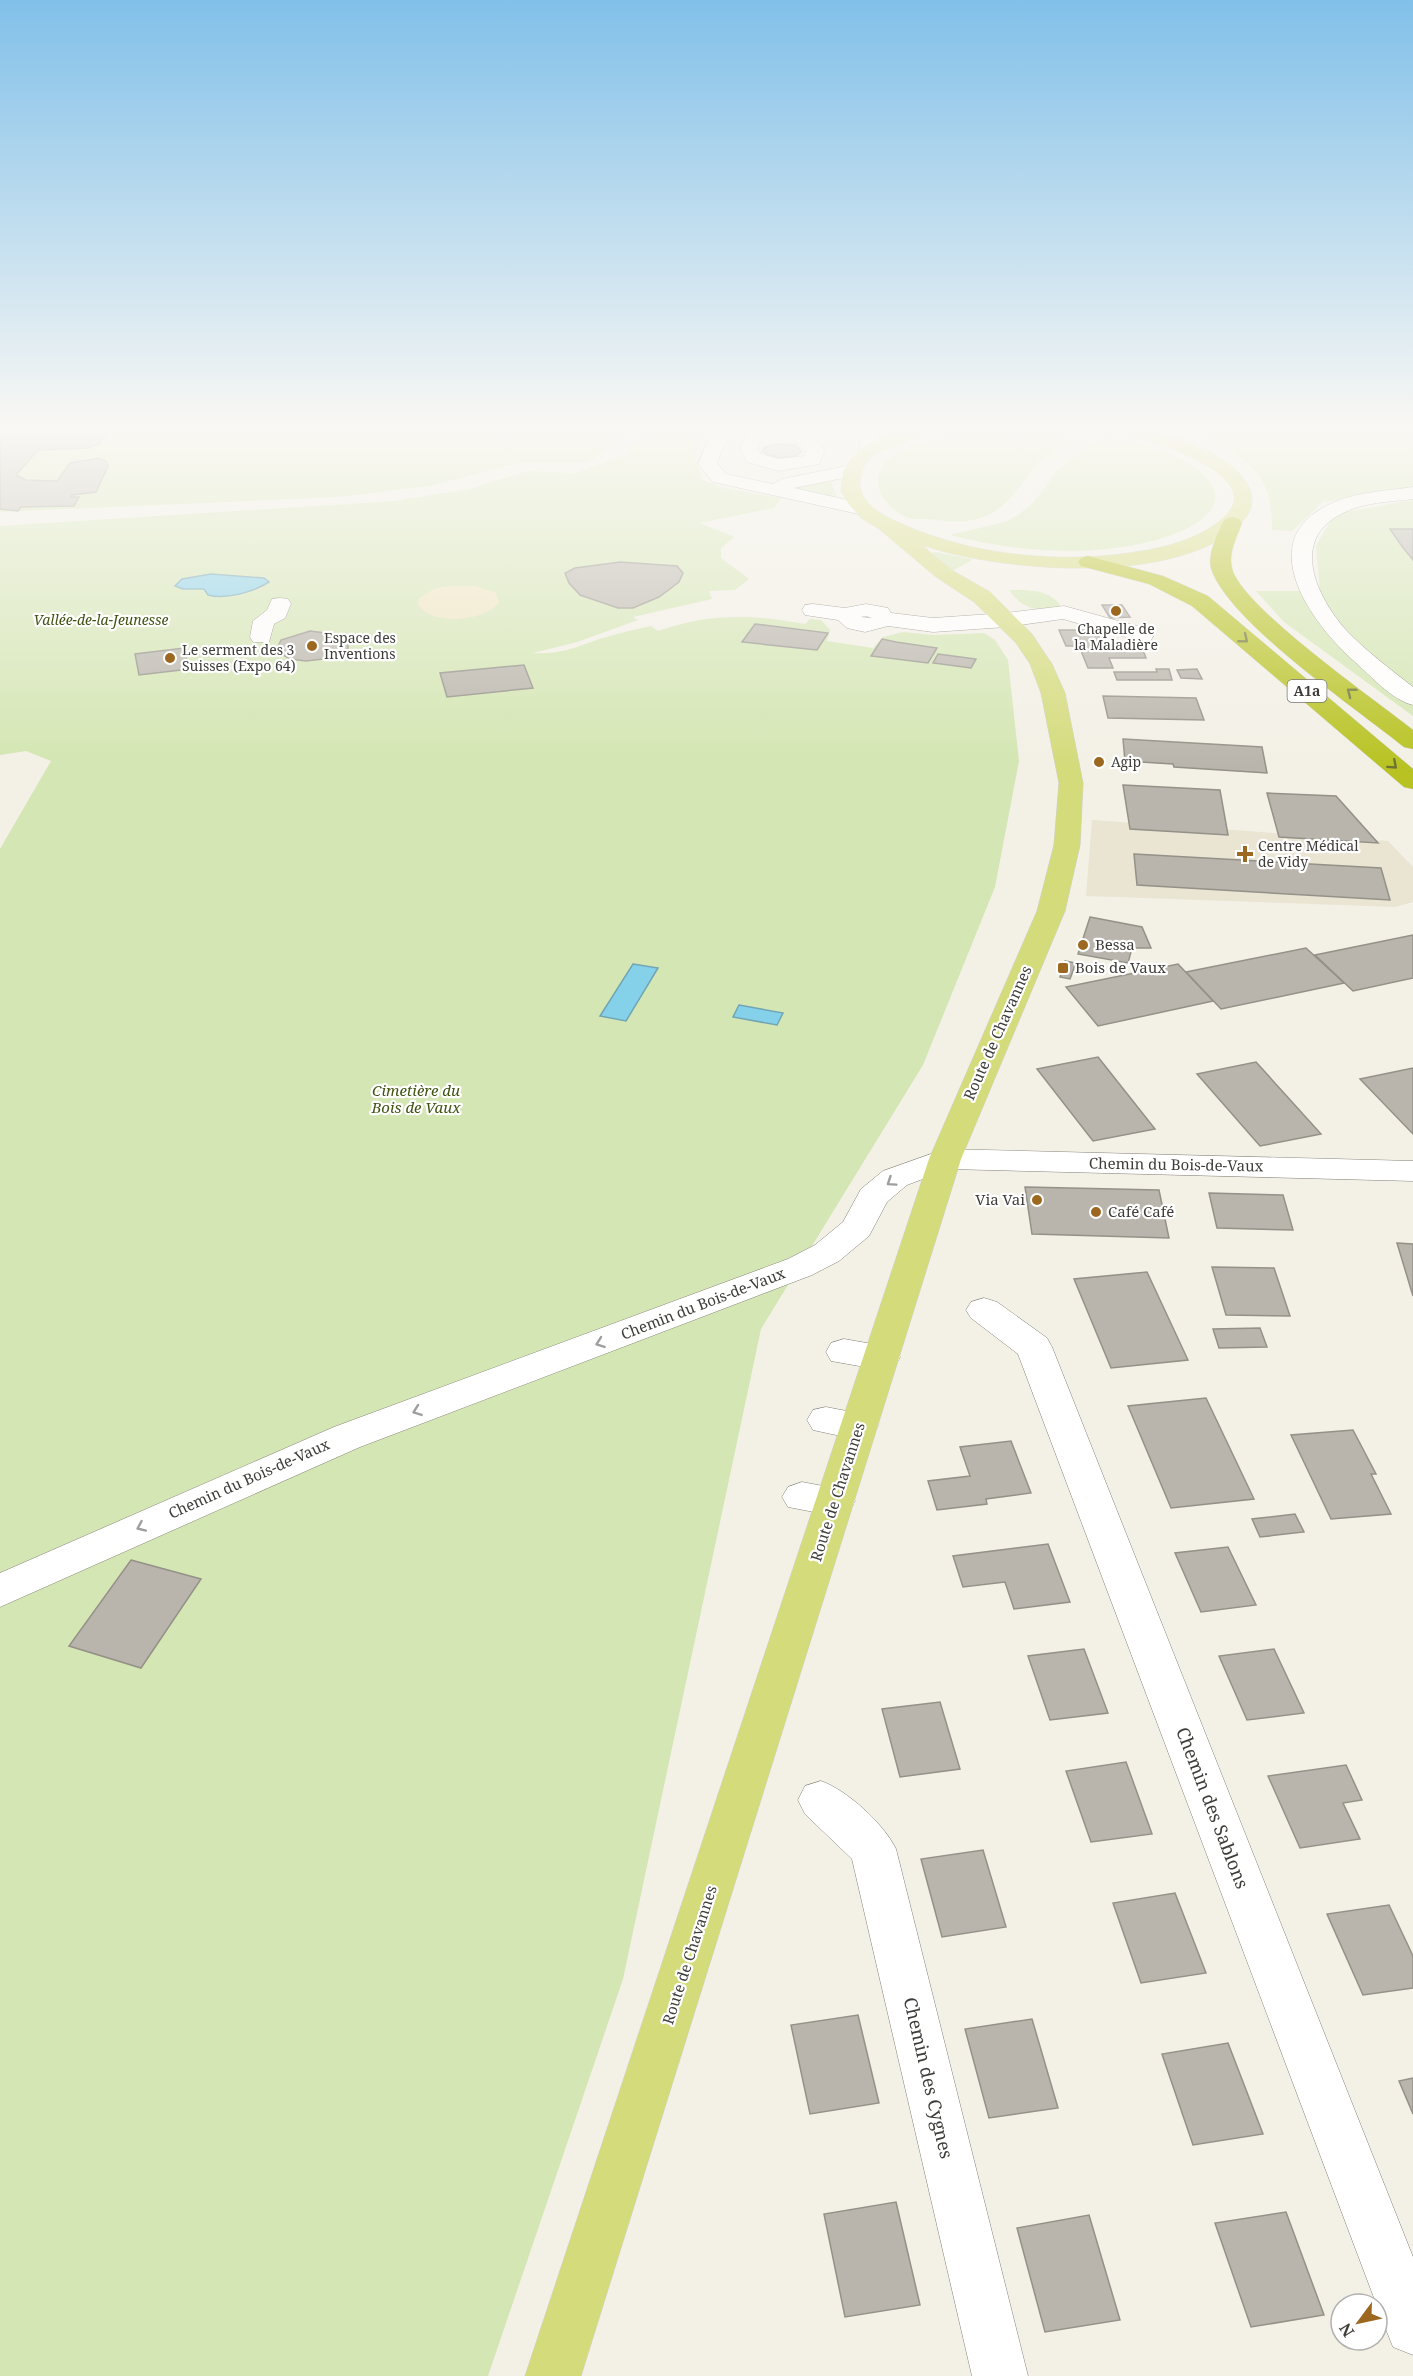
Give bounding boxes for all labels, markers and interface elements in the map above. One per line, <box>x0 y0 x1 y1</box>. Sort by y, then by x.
marker: Chapelle de la Maladière <box>1109 604 1123 618</box>
park label: Vallée-de-la-Jeunesse <box>34 610 169 629</box>
place label: Chapelle de la Maladière <box>1074 619 1158 654</box>
place label: Espace des Inventions <box>324 628 396 663</box>
one-way arrow <box>1237 632 1248 643</box>
marker: Espace des Inventions <box>305 639 319 653</box>
place label: Le serment des 3 Suisses (Expo 64) <box>182 640 296 675</box>
marker: Le serment des 3 Suisses (Expo 64) <box>163 651 177 665</box>
road number: A1a <box>1288 680 1326 702</box>
one-way arrow <box>1347 688 1358 699</box>
place label: Agip <box>1111 752 1141 771</box>
marker: Agip <box>1092 755 1106 769</box>
one-way arrow <box>1387 758 1397 769</box>
place label: Centre Médical de Vidy <box>1258 836 1359 871</box>
marker: Centre Médical de Vidy <box>1236 845 1254 863</box>
place label: Bessa <box>1095 934 1135 954</box>
marker: Bessa <box>1076 938 1090 952</box>
place label: Bois de Vaux <box>1075 957 1166 977</box>
marker: Bois de Vaux <box>1056 961 1070 975</box>
street label: Route de Chavannes <box>959 962 1036 1103</box>
park label: Cimetière du Bois de Vaux <box>371 1080 461 1117</box>
street label: Chemin du Bois-de-Vaux <box>1089 1152 1264 1176</box>
one-way arrow <box>887 1175 898 1186</box>
place label: Via Vai <box>975 1189 1025 1209</box>
marker: Via Vai <box>1030 1193 1044 1207</box>
place label: Café Café <box>1108 1201 1174 1221</box>
marker: Café Café <box>1089 1205 1103 1219</box>
street label: Chemin du Bois-de-Vaux <box>618 1262 788 1344</box>
one-way arrow <box>595 1335 606 1348</box>
one-way arrow <box>413 1403 423 1416</box>
street label: Route de Chavannes <box>805 1420 869 1564</box>
street label: Chemin du Bois-de-Vaux <box>165 1433 333 1523</box>
one-way arrow <box>137 1520 148 1532</box>
street label: Chemin des Sablons <box>1171 1723 1255 1892</box>
street label: Route de Chavannes <box>657 1883 721 2027</box>
street label: Chemin des Cygnes <box>899 1995 959 2161</box>
north arrow <box>1329 2292 1389 2352</box>
text: N <box>1334 2319 1359 2341</box>

